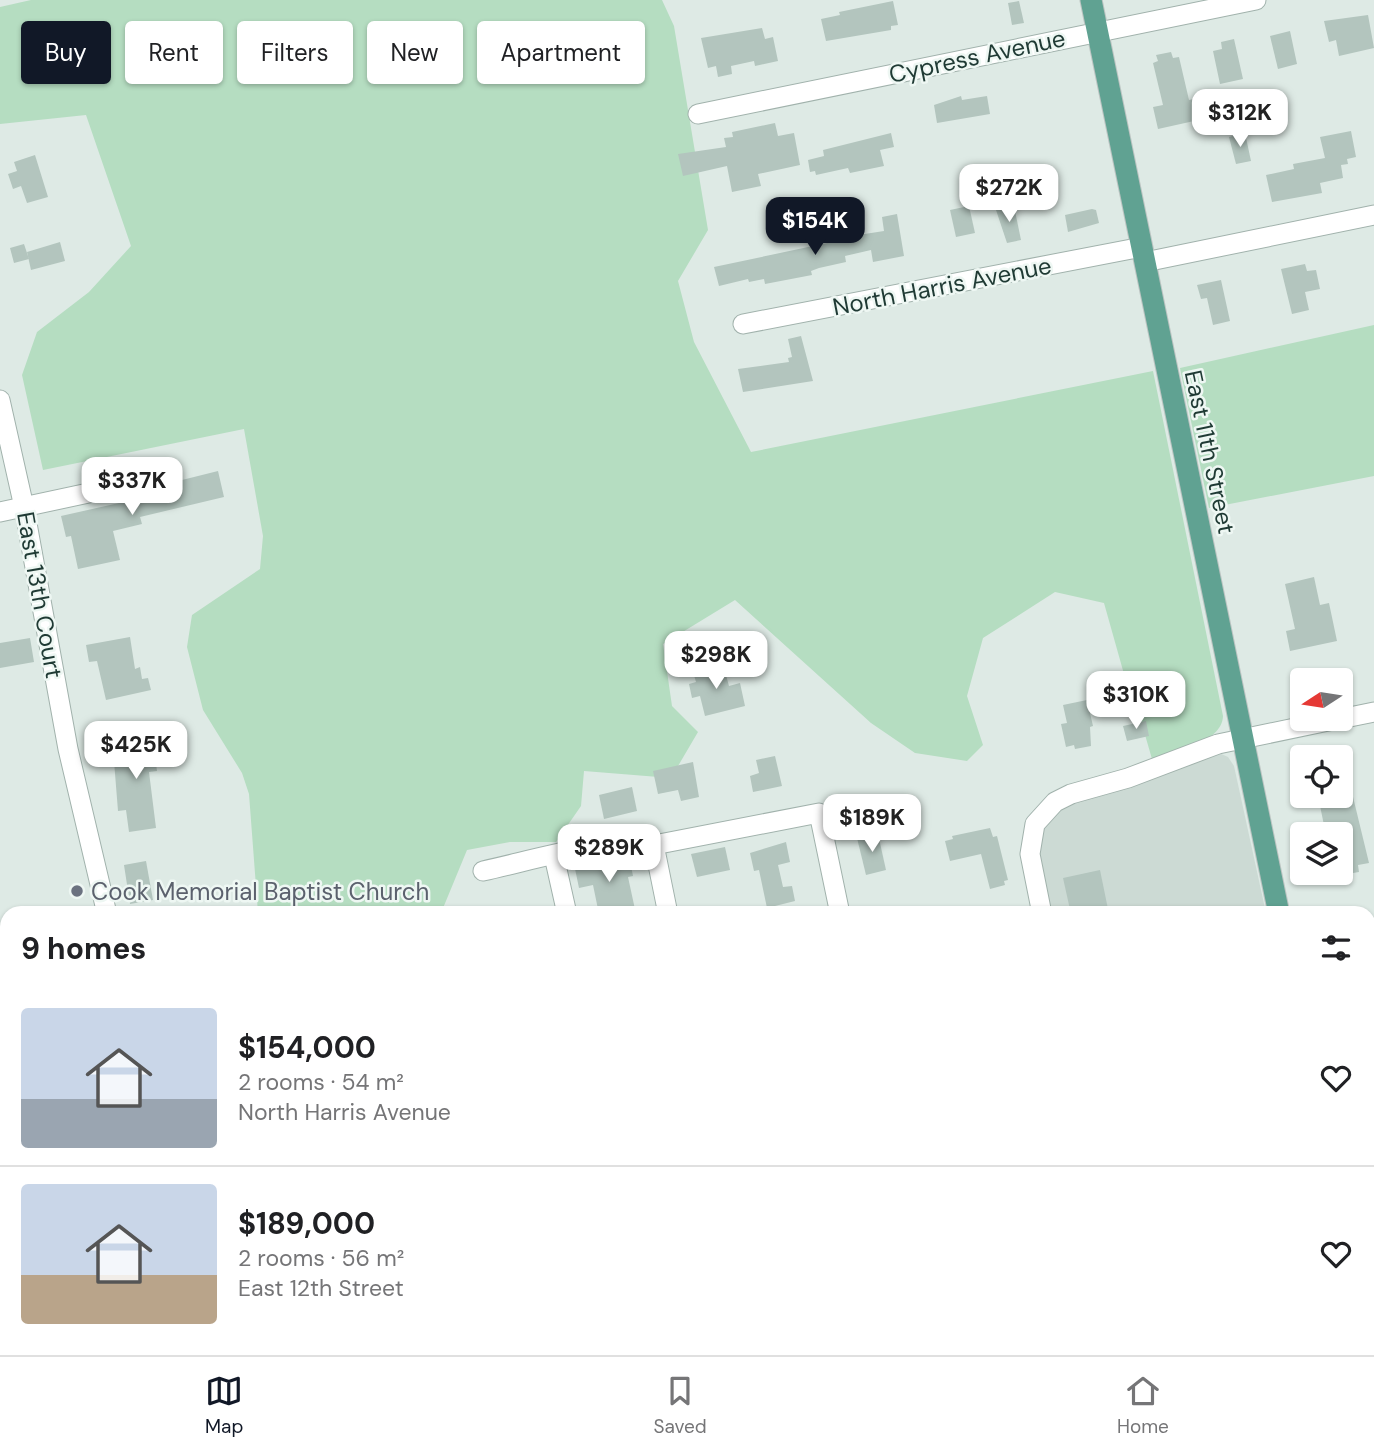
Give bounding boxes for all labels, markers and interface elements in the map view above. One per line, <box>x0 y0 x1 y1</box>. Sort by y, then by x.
chip: Buy <box>21 21 111 84</box>
chip: Rent <box>125 21 223 84</box>
chip: Filters <box>237 21 353 84</box>
chip: New <box>367 21 463 84</box>
chip: Apartment <box>477 21 645 84</box>
street label: Cypress Avenue <box>886 22 1068 90</box>
pin: $312K <box>1191 90 1289 149</box>
text: $312K <box>1208 97 1272 127</box>
pin: $272K <box>960 164 1058 224</box>
text: $272K <box>975 172 1043 202</box>
pin: $154K <box>766 198 864 257</box>
text: $154K <box>782 205 848 235</box>
street label: North Harris Avenue <box>830 250 1054 322</box>
street label: East 11th Street <box>1178 367 1242 537</box>
pin: $337K <box>83 458 181 517</box>
text: $337K <box>98 465 166 495</box>
street label: East 13th Court <box>10 509 70 681</box>
pin: $298K <box>667 632 765 691</box>
text: $298K <box>680 639 752 669</box>
north arrow <box>1290 668 1353 732</box>
map controls <box>1290 668 1353 885</box>
pin: $310K <box>1087 672 1185 731</box>
text: $310K <box>1102 679 1170 709</box>
pin: $425K <box>87 722 185 781</box>
text: $425K <box>100 729 172 759</box>
button: locate <box>1290 745 1353 808</box>
pin: $189K <box>823 794 921 854</box>
text: $189K <box>839 802 905 832</box>
button: layers <box>1290 822 1353 885</box>
pin: $289K <box>560 824 658 884</box>
text: $289K <box>574 832 644 862</box>
place label: Cook Memorial Baptist Church <box>91 876 429 907</box>
marker: Cook Memorial Baptist Church <box>69 883 85 899</box>
text: 9 homes <box>21 929 146 968</box>
icon: filters <box>1317 929 1355 967</box>
text: $154,000 <box>238 1028 376 1067</box>
icon: home <box>77 1036 161 1120</box>
icon: heart <box>1317 1059 1355 1097</box>
text: 2 rooms · 54 m² <box>238 1067 404 1097</box>
text: North Harris Avenue <box>238 1097 451 1127</box>
text: $189,000 <box>238 1204 375 1243</box>
icon: home <box>77 1212 161 1296</box>
icon: heart <box>1317 1235 1355 1273</box>
text: 2 rooms · 56 m² <box>238 1243 404 1273</box>
text: East 12th Street <box>238 1273 404 1303</box>
tab: Map <box>205 1372 243 1439</box>
tab: Saved <box>654 1372 707 1439</box>
tab: Home <box>1117 1372 1169 1439</box>

